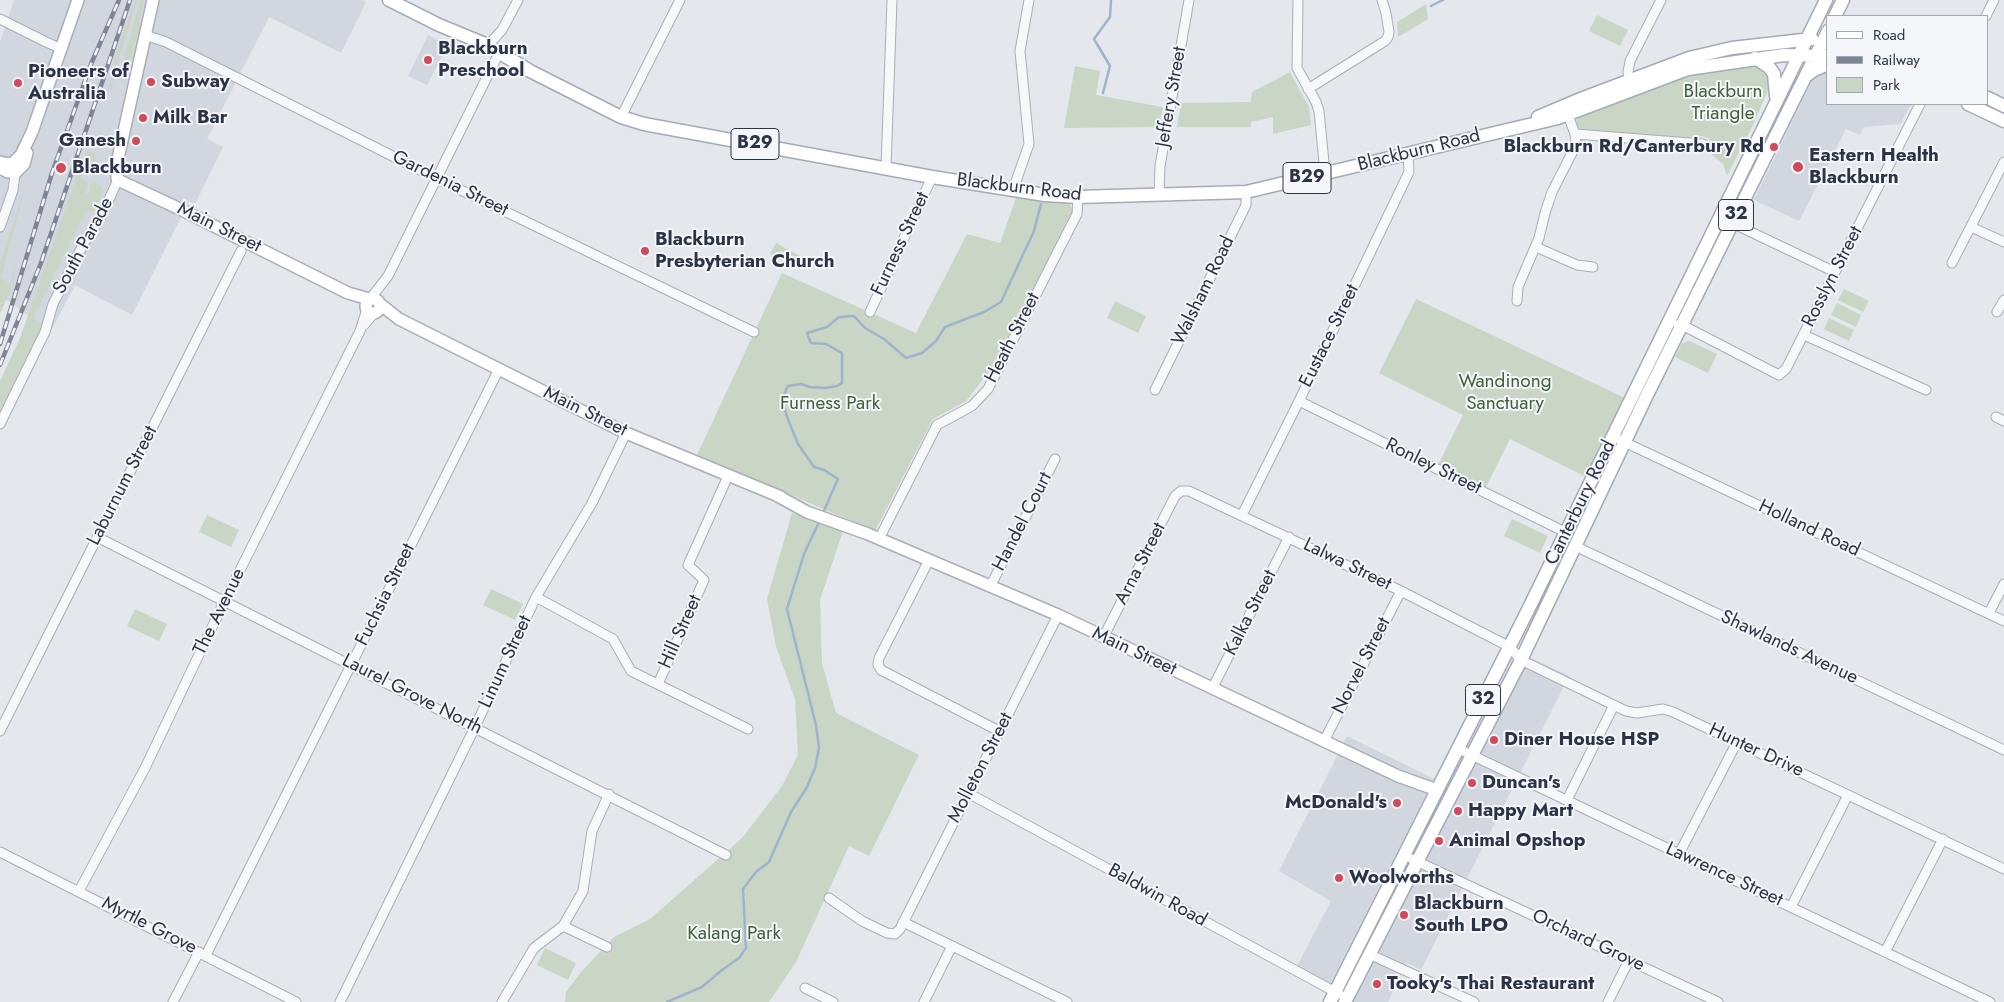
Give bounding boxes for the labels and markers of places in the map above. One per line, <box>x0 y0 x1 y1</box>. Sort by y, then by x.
place label: Blackburn Preschool <box>438 38 528 82</box>
marker: Blackburn Preschool <box>422 54 434 66</box>
place label: Pioneers of Australia <box>28 61 129 105</box>
place label: Subway <box>161 71 230 93</box>
marker: Subway <box>145 76 157 88</box>
marker: Pioneers of Australia <box>12 77 24 89</box>
place label: Milk Bar <box>153 107 228 129</box>
marker: Milk Bar <box>137 112 149 124</box>
place label: Ganesh <box>59 130 126 152</box>
marker: Ganesh <box>130 135 142 147</box>
place label: Blackburn Rd/Canterbury Rd <box>1503 136 1764 158</box>
marker: Blackburn Rd/Canterbury Rd <box>1768 141 1780 153</box>
place label: Eastern Health Blackburn <box>1809 145 1939 189</box>
place label: Blackburn <box>72 157 162 179</box>
marker: Eastern Health Blackburn <box>1791 160 1805 174</box>
marker: Blackburn <box>54 161 68 175</box>
place label: Blackburn Presbyterian Church <box>655 229 834 273</box>
marker: Blackburn Presbyterian Church <box>639 245 651 257</box>
place label: Diner House HSP <box>1504 729 1659 751</box>
marker: Diner House HSP <box>1488 734 1500 746</box>
place label: Duncan's <box>1482 772 1560 794</box>
marker: Duncan's <box>1466 777 1478 789</box>
place label: McDonald's <box>1285 792 1387 814</box>
marker: McDonald's <box>1391 797 1403 809</box>
place label: Happy Mart <box>1468 800 1573 822</box>
marker: Happy Mart <box>1452 805 1464 817</box>
place label: Animal Opshop <box>1449 830 1586 852</box>
marker: Animal Opshop <box>1433 835 1445 847</box>
place label: Woolworths <box>1349 867 1454 889</box>
marker: Woolworths <box>1333 872 1345 884</box>
place label: Blackburn South LPO <box>1414 893 1508 937</box>
marker: Blackburn South LPO <box>1398 909 1410 921</box>
place label: Tooky's Thai Restaurant <box>1387 973 1594 995</box>
marker: Tooky's Thai Restaurant <box>1371 978 1383 990</box>

